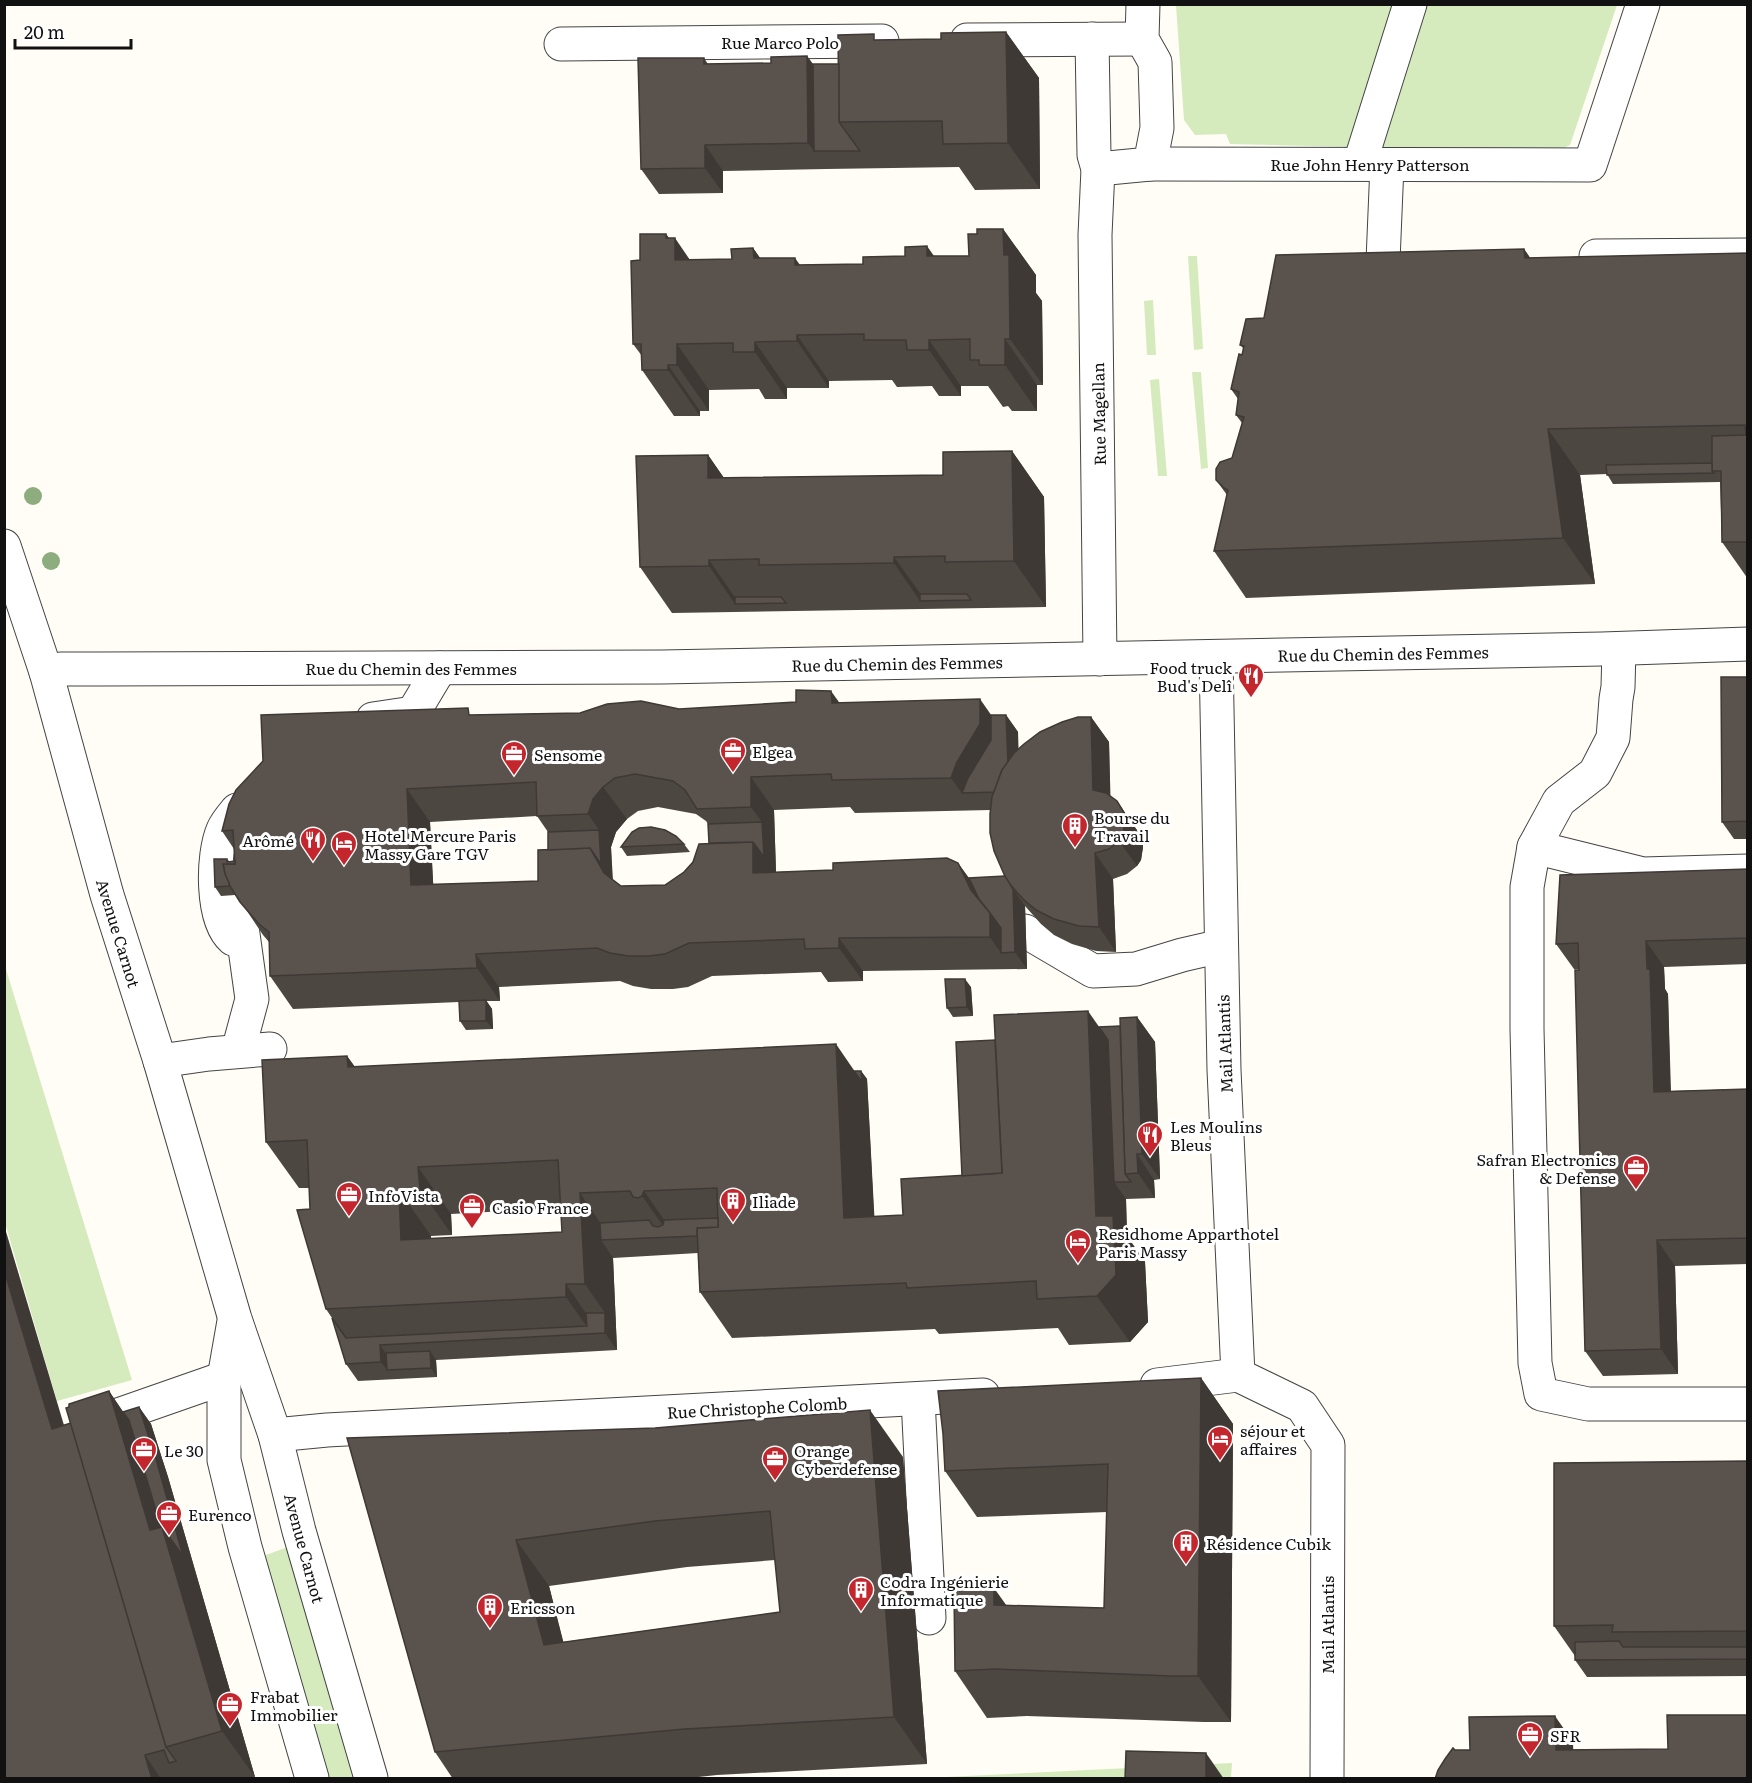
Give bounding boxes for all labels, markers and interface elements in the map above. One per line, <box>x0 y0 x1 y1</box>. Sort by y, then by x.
scale bar <box>15 12 130 50</box>
text: 20 m <box>24 18 65 45</box>
street label: Rue Marco Polo <box>721 30 839 54</box>
street label: Rue John Henry Patterson <box>1270 152 1470 176</box>
street label: Rue Magellan <box>1085 362 1111 466</box>
street label: Rue du Chemin des Femmes <box>1277 639 1489 667</box>
street label: Rue du Chemin des Femmes <box>791 649 1003 677</box>
place label: Food truck Bud's Delî <box>1150 655 1232 697</box>
street label: Rue du Chemin des Femmes <box>305 656 517 680</box>
restaurant icon: Food truck Bud's Delî <box>1236 661 1266 699</box>
office icon: Elgea <box>718 736 748 774</box>
office icon: Sensome <box>499 739 529 777</box>
place label: Elgea <box>752 739 793 763</box>
place label: Sensome <box>534 742 602 766</box>
place label: Bourse du Travail <box>1094 805 1170 847</box>
building icon: Bourse du Travail <box>1060 811 1090 849</box>
place label: Hotel Mercure Paris Massy Gare TGV <box>364 823 516 865</box>
restaurant icon: Arômé <box>298 825 328 863</box>
place label: Arômé <box>242 828 294 852</box>
hotel icon: Hotel Mercure Paris Massy Gare TGV <box>329 829 359 867</box>
street label: Avenue Carnot <box>91 876 147 991</box>
street label: Mail Atlantis <box>1210 994 1238 1094</box>
place label: Les Moulins Bleus <box>1170 1114 1262 1156</box>
restaurant icon: Les Moulins Bleus <box>1135 1120 1165 1158</box>
place label: Safran Electronics & Defense <box>1476 1147 1616 1189</box>
office icon: Safran Electronics & Defense <box>1621 1153 1651 1191</box>
office icon: InfoVista <box>334 1180 364 1218</box>
place label: InfoVista <box>368 1183 440 1207</box>
building icon: Iliade <box>718 1186 748 1224</box>
place label: Iliade <box>752 1189 796 1213</box>
office icon: Casio France <box>457 1192 487 1230</box>
place label: Casio France <box>492 1195 589 1219</box>
place label: Residhome Apparthotel Paris Massy <box>1098 1221 1279 1263</box>
hotel icon: Residhome Apparthotel Paris Massy <box>1063 1227 1093 1265</box>
street label: Rue Christophe Colomb <box>666 1390 848 1424</box>
place label: séjour et affaires <box>1240 1418 1306 1460</box>
hotel icon: séjour et affaires <box>1205 1424 1235 1462</box>
office icon: Le 30 <box>129 1435 159 1473</box>
place label: Le 30 <box>164 1438 204 1462</box>
place label: Orange Cyberdefense <box>794 1438 897 1480</box>
office icon: Orange Cyberdefense <box>760 1444 790 1482</box>
street label: Avenue Carnot <box>279 1491 331 1606</box>
office icon: Eurenco <box>154 1499 184 1537</box>
place label: Eurenco <box>188 1502 252 1526</box>
building icon: Résidence Cubik <box>1171 1528 1201 1566</box>
place label: Résidence Cubik <box>1206 1531 1331 1555</box>
place label: Codra Ingénierie Informatique <box>880 1569 1009 1611</box>
building icon: Codra Ingénierie Informatique <box>846 1575 876 1613</box>
street label: Mail Atlantis <box>1315 1576 1339 1674</box>
building icon: Ericsson <box>475 1592 505 1630</box>
place label: Ericsson <box>510 1595 576 1619</box>
place label: Frabat Immobilier <box>250 1684 338 1726</box>
office icon: Frabat Immobilier <box>215 1690 245 1728</box>
office icon: SFR <box>1515 1720 1545 1758</box>
place label: SFR <box>1550 1723 1581 1747</box>

